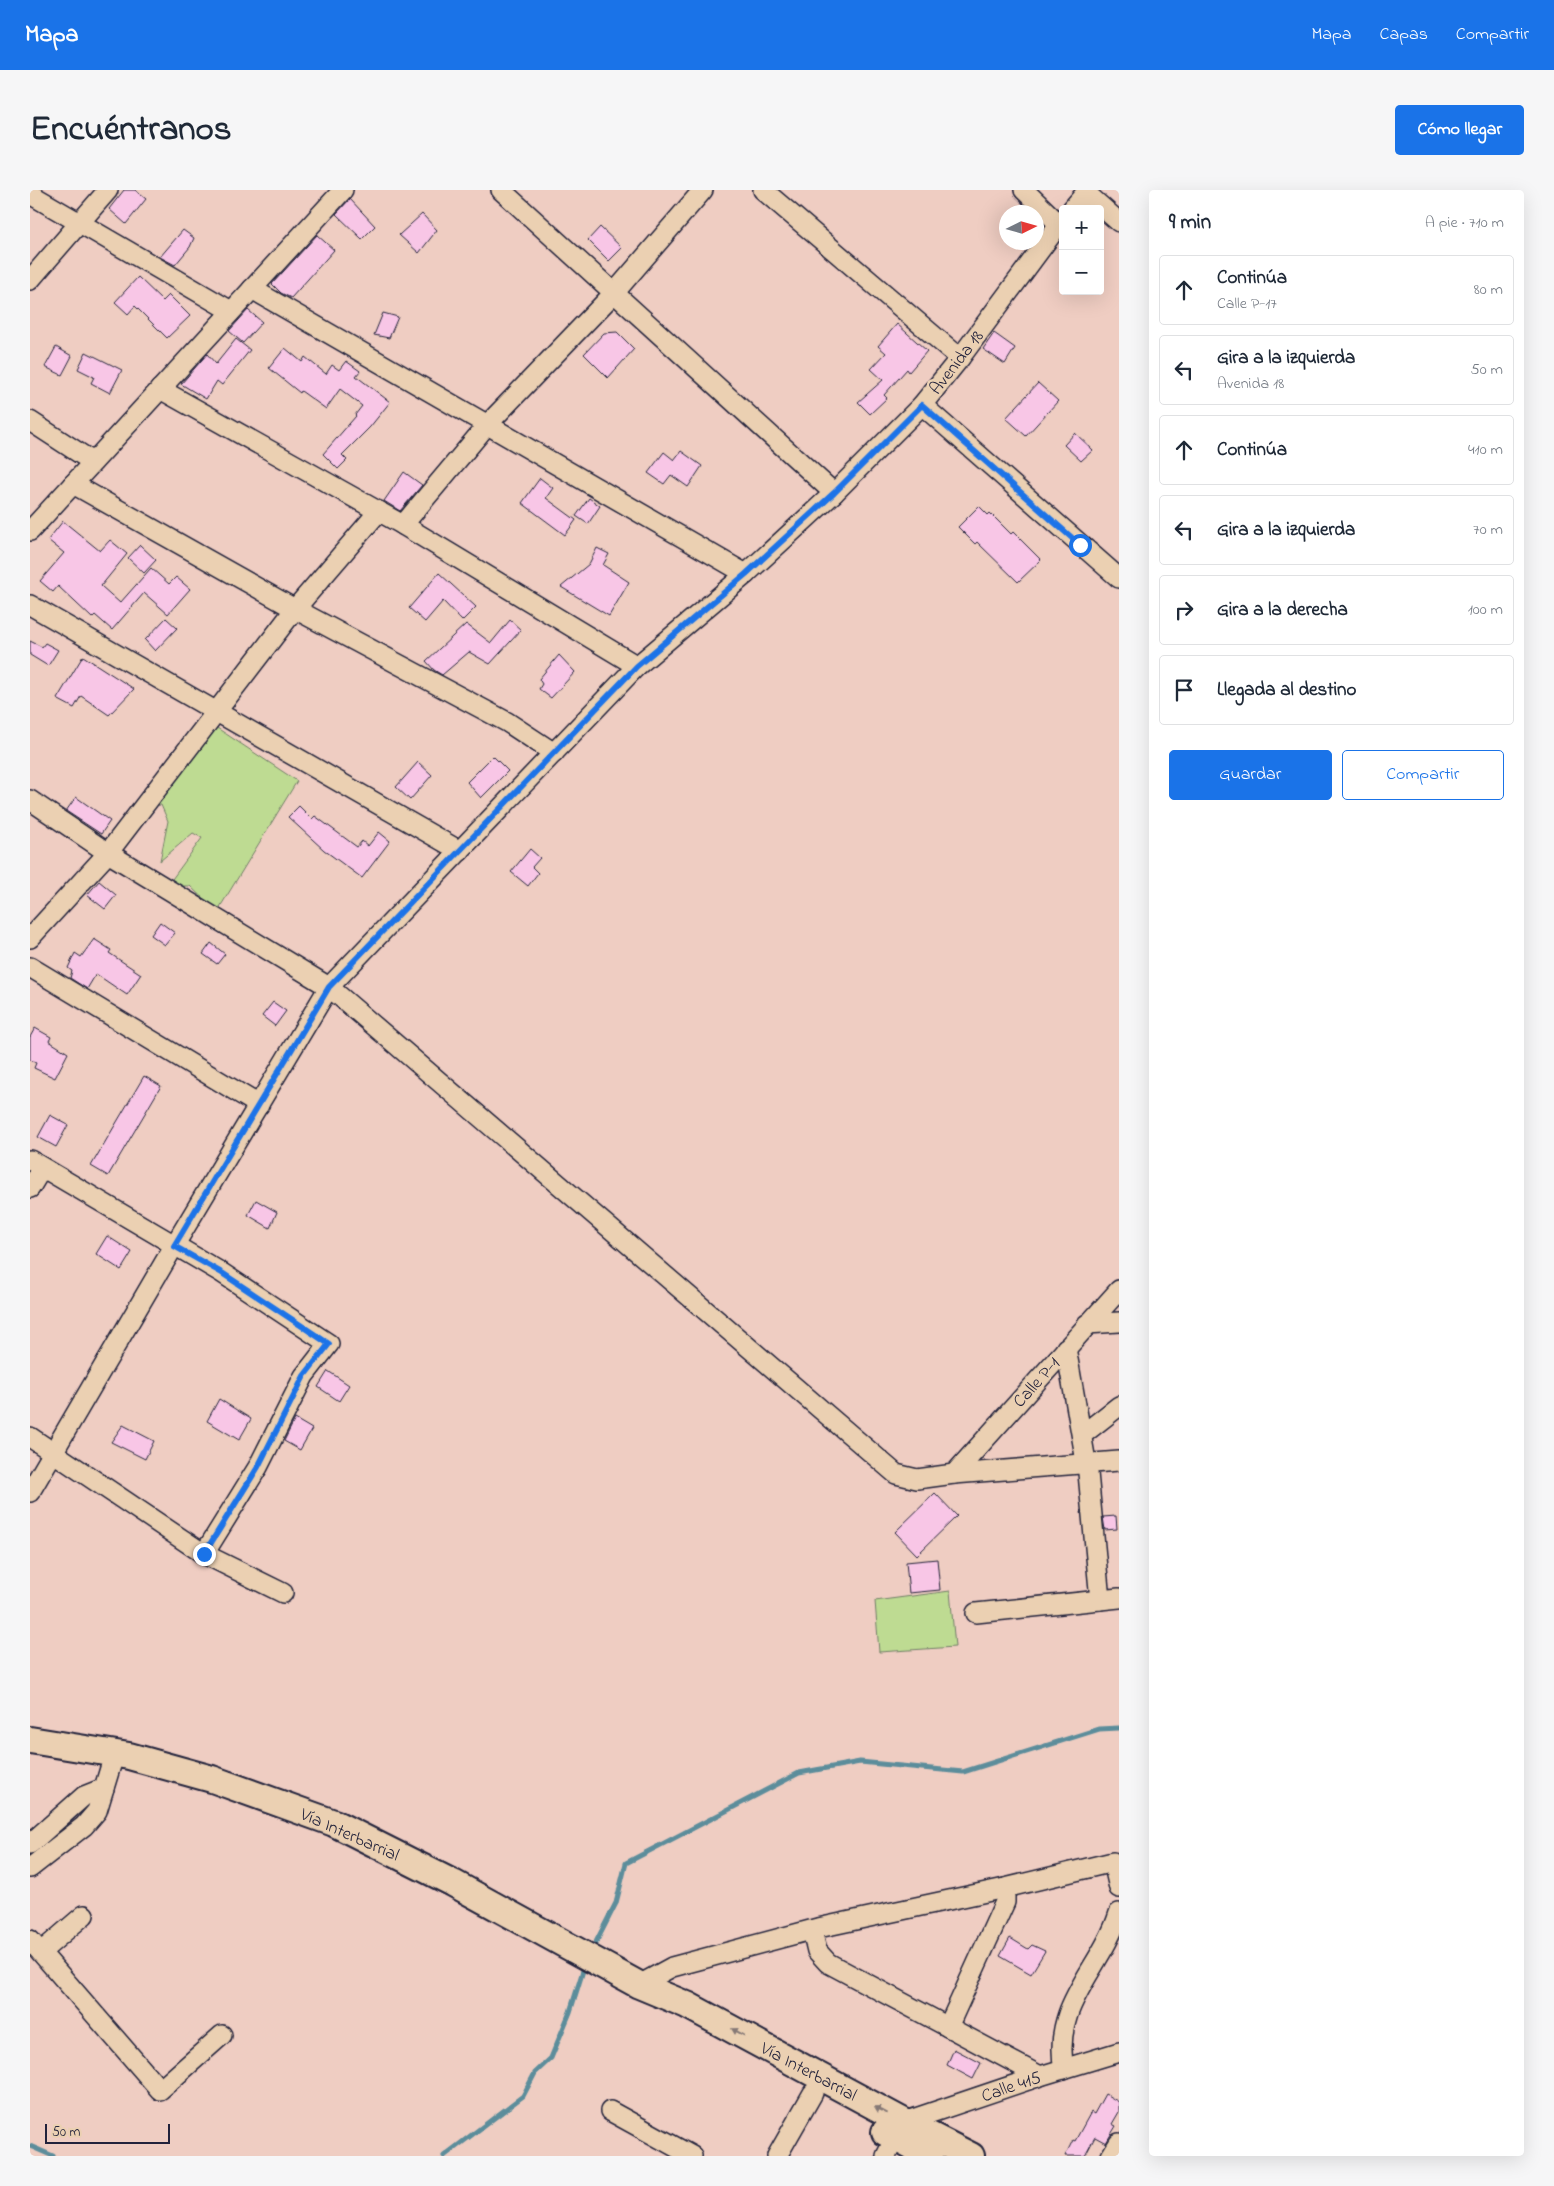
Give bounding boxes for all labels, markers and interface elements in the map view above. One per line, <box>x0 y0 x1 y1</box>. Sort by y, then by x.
text: Mapa <box>25 18 79 53</box>
text: Mapa <box>1311 22 1352 48</box>
text: Capas <box>1380 22 1428 48</box>
text: Compartir <box>1456 22 1529 48</box>
text: Encuéntranos <box>30 105 232 156</box>
button: Cómo llegar <box>1395 105 1524 155</box>
north arrow <box>999 205 1044 250</box>
map controls <box>1059 205 1104 295</box>
button: + <box>1059 205 1104 250</box>
text: 9 min <box>1169 208 1211 238</box>
text: A pie · 710 m <box>1425 211 1504 235</box>
button: − <box>1059 250 1104 295</box>
text: Continúa <box>1217 265 1287 292</box>
icon: ahead <box>1170 276 1198 304</box>
text: 80 m <box>1474 278 1503 302</box>
text: Calle P-17 <box>1217 292 1277 316</box>
street label: Avenida 18 <box>924 325 991 401</box>
text: Gira a la izquierda <box>1217 345 1355 372</box>
icon: left <box>1170 356 1198 384</box>
text: 50 m <box>1471 358 1503 382</box>
text: Avenida 18 <box>1217 372 1284 396</box>
icon: ahead <box>1170 436 1198 464</box>
text: Continúa <box>1217 437 1287 464</box>
text: 410 m <box>1468 438 1503 462</box>
icon: left <box>1170 516 1198 544</box>
text: Gira a la izquierda <box>1217 517 1355 544</box>
text: 70 m <box>1473 518 1503 542</box>
route start <box>1069 534 1092 557</box>
icon: right <box>1170 596 1198 624</box>
text: Gira a la derecha <box>1217 597 1348 624</box>
text: 100 m <box>1468 598 1503 622</box>
icon: arrive <box>1170 676 1198 704</box>
text: Llegada al destino <box>1217 677 1356 704</box>
button: Guardar <box>1169 750 1332 800</box>
button: Compartir <box>1342 750 1504 800</box>
street label: Calle P-1 <box>1008 1352 1067 1414</box>
route end <box>193 1543 216 1566</box>
street label: Vía Interbarrial <box>295 1802 403 1869</box>
one-way arrow <box>730 2028 745 2036</box>
street label: Vía Interbarrial <box>754 2036 861 2109</box>
street label: Calle 415 <box>978 2066 1045 2110</box>
one-way arrow <box>874 2105 887 2114</box>
scale bar <box>45 2121 170 2144</box>
text: 50 m <box>52 2122 80 2143</box>

